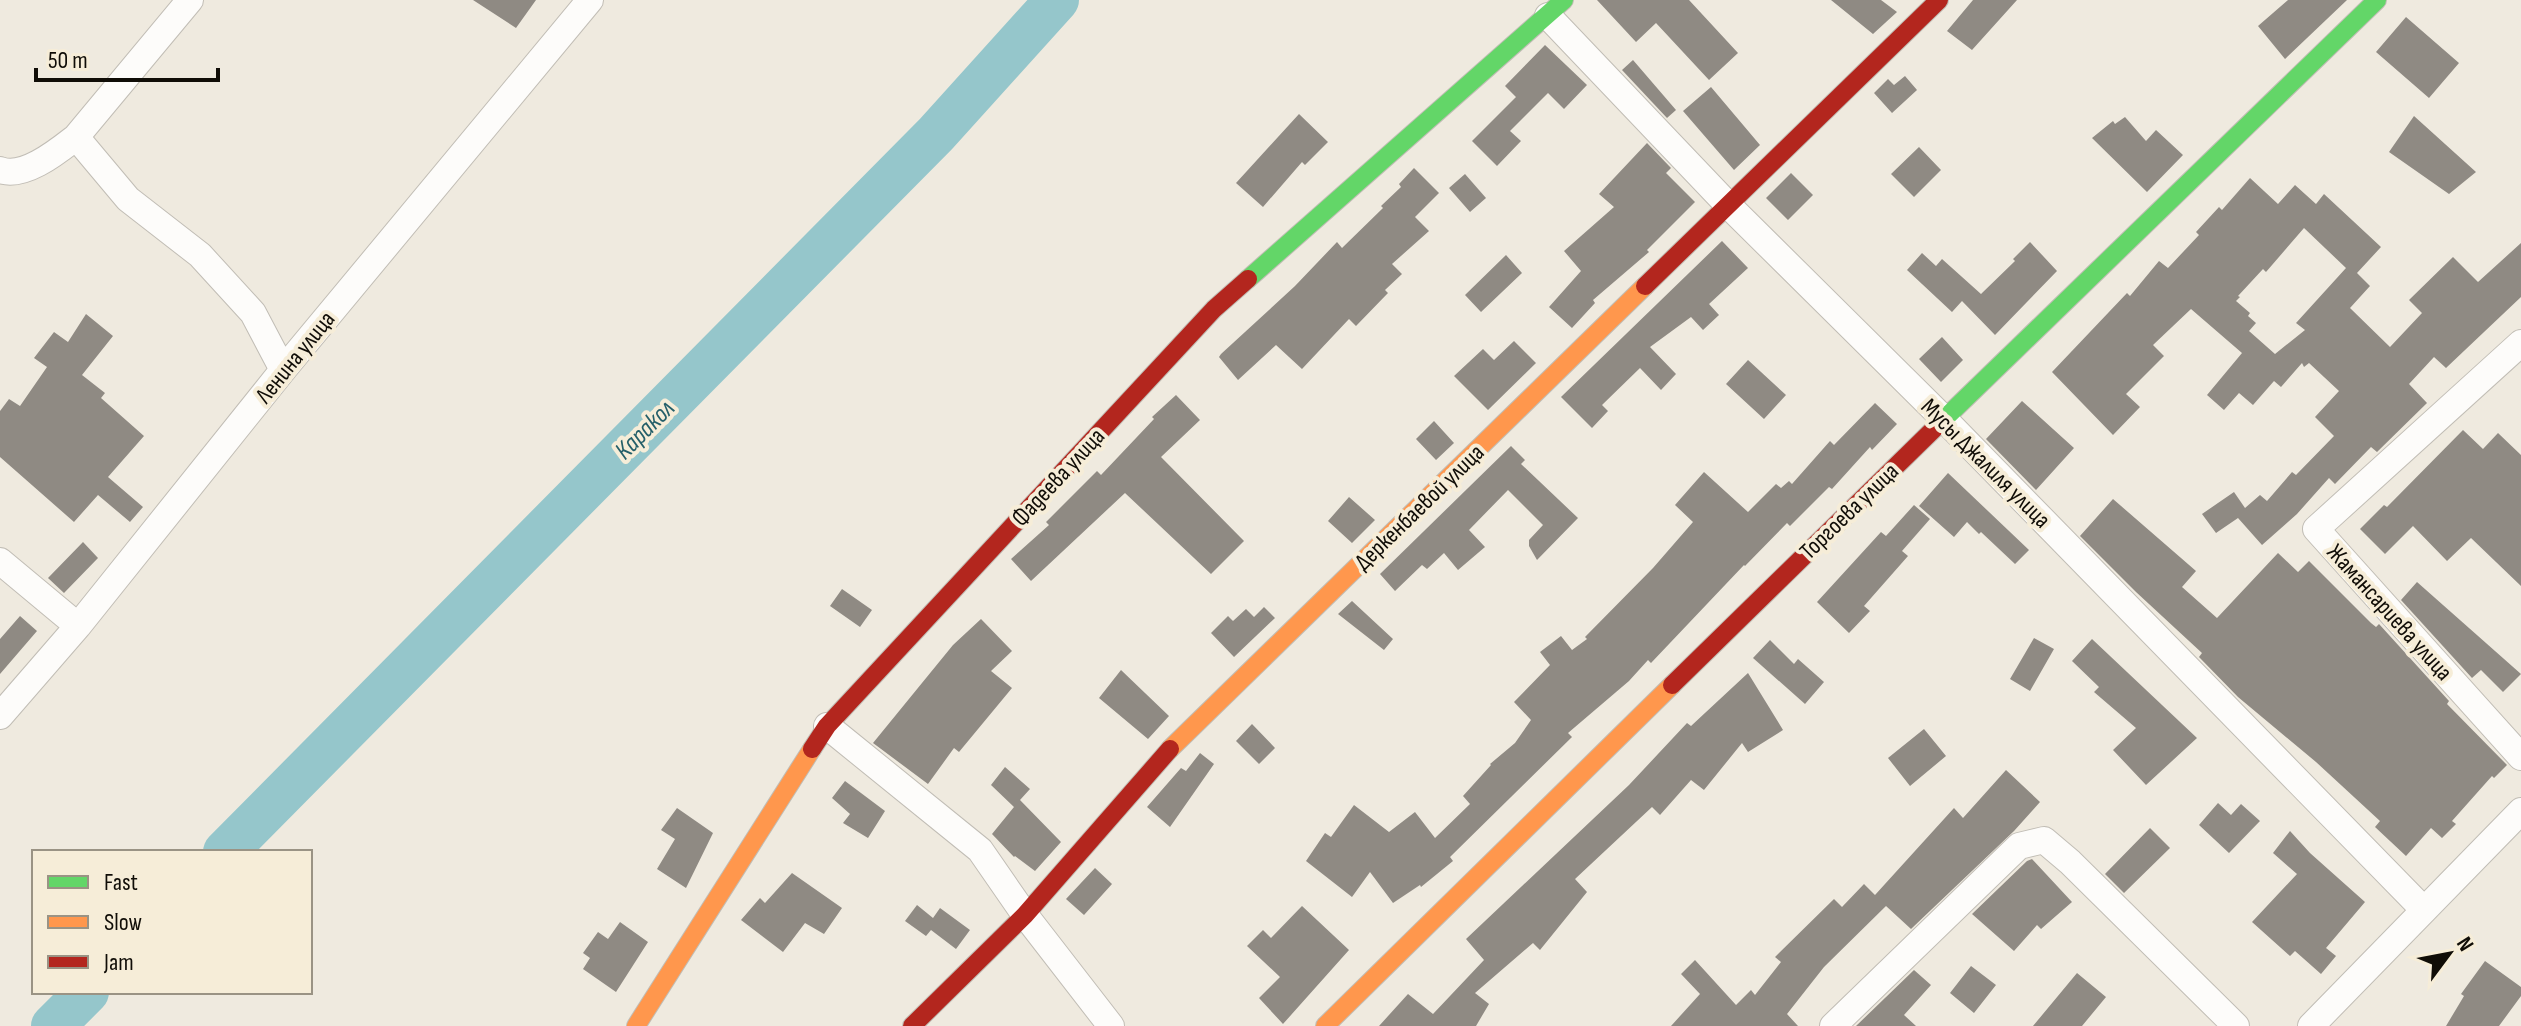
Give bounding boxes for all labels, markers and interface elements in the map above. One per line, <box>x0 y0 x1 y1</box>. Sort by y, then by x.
scale bar <box>36 32 218 82</box>
text: 50 m <box>48 46 88 75</box>
street label: Ленина улица <box>249 305 341 410</box>
street label: Мусы Джалиля улица <box>1915 393 2056 534</box>
water label: Каракол <box>609 394 681 466</box>
street label: Фадеева улица <box>1006 422 1111 532</box>
street label: Деркенбаевой улица <box>1348 438 1490 576</box>
street label: Торгоева улица <box>1794 457 1905 566</box>
street label: Жамансариева улица <box>2321 538 2459 687</box>
legend <box>32 850 312 994</box>
text: Fast <box>104 868 138 897</box>
text: Slow <box>104 908 142 937</box>
north arrow <box>2409 914 2489 994</box>
text: N <box>2450 932 2479 956</box>
text: Jam <box>103 948 134 977</box>

